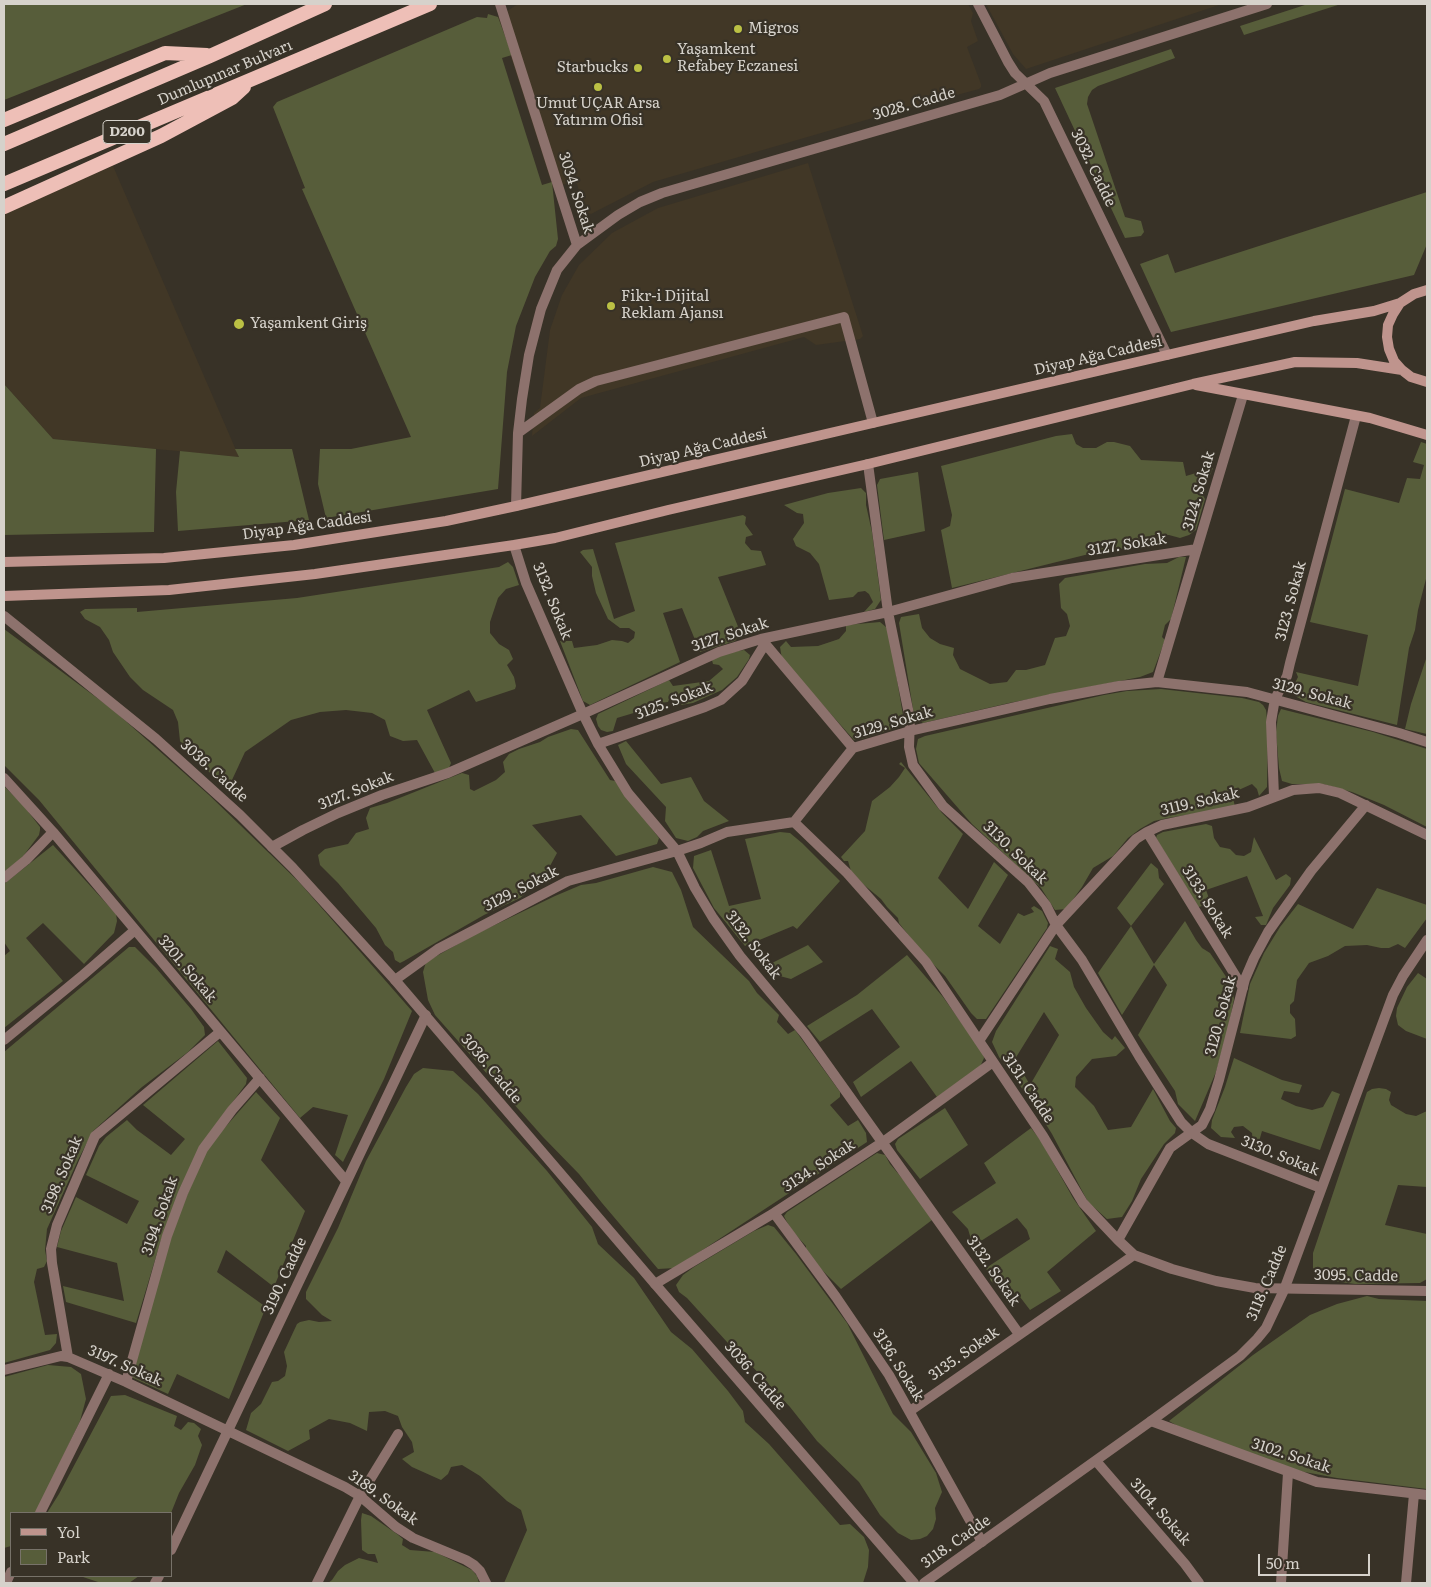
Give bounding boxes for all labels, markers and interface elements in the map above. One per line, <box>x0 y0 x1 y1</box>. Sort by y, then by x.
place label: Migros <box>748 20 799 38</box>
marker: Migros <box>732 23 744 35</box>
street label: Dumlupınar Bulvarı <box>155 36 295 110</box>
place label: Yaşamkent Refabey Eczanesi <box>677 41 798 76</box>
marker: Yaşamkent Refabey Eczanesi <box>661 53 673 65</box>
place label: Starbucks <box>557 59 628 77</box>
marker: Starbucks <box>632 62 644 74</box>
marker: Umut UÇAR Arsa Yatırım Ofisi <box>592 81 604 93</box>
street label: 3028. Cadde <box>871 84 957 124</box>
place label: Umut UÇAR Arsa Yatırım Ofisi <box>536 95 660 130</box>
road number: D200 <box>103 120 151 144</box>
street label: 3032. Cadde <box>1066 126 1120 210</box>
street label: 3034. Sokak <box>554 150 598 236</box>
place label: Fikr-i Dijital Reklam Ajansı <box>621 288 724 323</box>
marker: Fikr-i Dijital Reklam Ajansı <box>605 300 617 312</box>
place label: Yaşamkent Giriş <box>250 315 367 333</box>
marker: Yaşamkent Giriş <box>232 317 246 331</box>
street label: Diyap Ağa Caddesi <box>1032 333 1164 379</box>
street label: Diyap Ağa Caddesi <box>637 425 769 471</box>
street label: 3124. Sokak <box>1179 449 1219 533</box>
street label: Diyap Ağa Caddesi <box>241 508 373 544</box>
street label: 3127. Sokak <box>1086 530 1168 560</box>
street label: 3123. Sokak <box>1272 559 1310 643</box>
street label: 3132. Sokak <box>528 560 576 642</box>
street label: 3127. Sokak <box>689 614 771 656</box>
street label: 3129. Sokak <box>1270 675 1354 713</box>
street label: 3125. Sokak <box>633 678 715 724</box>
street label: 3129. Sokak <box>851 703 935 743</box>
street label: 3036. Cadde <box>176 736 252 806</box>
street label: 3127. Sokak <box>316 768 396 814</box>
street label: 3119. Sokak <box>1159 784 1241 820</box>
street label: 3130. Sokak <box>979 818 1051 888</box>
street label: 3129. Sokak <box>481 862 561 916</box>
street label: 3133. Sokak <box>1178 862 1236 942</box>
street label: 3132. Sokak <box>721 907 785 983</box>
street label: 3201. Sokak <box>154 932 220 1006</box>
street label: 3120. Sokak <box>1202 974 1240 1058</box>
street label: 3036. Cadde <box>457 1031 525 1107</box>
street label: 3131. Cadde <box>998 1050 1058 1126</box>
street label: 3130. Sokak <box>1238 1132 1322 1180</box>
street label: 3198. Sokak <box>38 1134 86 1216</box>
street label: 3134. Sokak <box>780 1136 858 1196</box>
street label: 3194. Sokak <box>138 1174 182 1258</box>
street label: 3132. Sokak <box>962 1232 1024 1310</box>
street label: 3190. Cadde <box>259 1235 311 1317</box>
street label: 3118. Cadde <box>1243 1242 1291 1324</box>
street label: 3095. Cadde <box>1314 1266 1398 1286</box>
street label: 3135. Sokak <box>925 1323 1003 1385</box>
street label: 3136. Sokak <box>869 1325 927 1405</box>
street label: 3036. Cadde <box>720 1338 790 1414</box>
street label: 3197. Sokak <box>85 1342 165 1390</box>
street label: 3102. Sokak <box>1249 1435 1333 1477</box>
street label: 3189. Sokak <box>344 1467 422 1529</box>
street label: 3104. Sokak <box>1126 1475 1194 1549</box>
street label: 3118. Cadde <box>918 1511 994 1573</box>
legend <box>10 1512 172 1577</box>
text: Yol <box>57 1520 80 1543</box>
scale bar <box>1261 1544 1374 1576</box>
text: Park <box>57 1545 90 1568</box>
text: 50 m <box>1266 1551 1300 1574</box>

